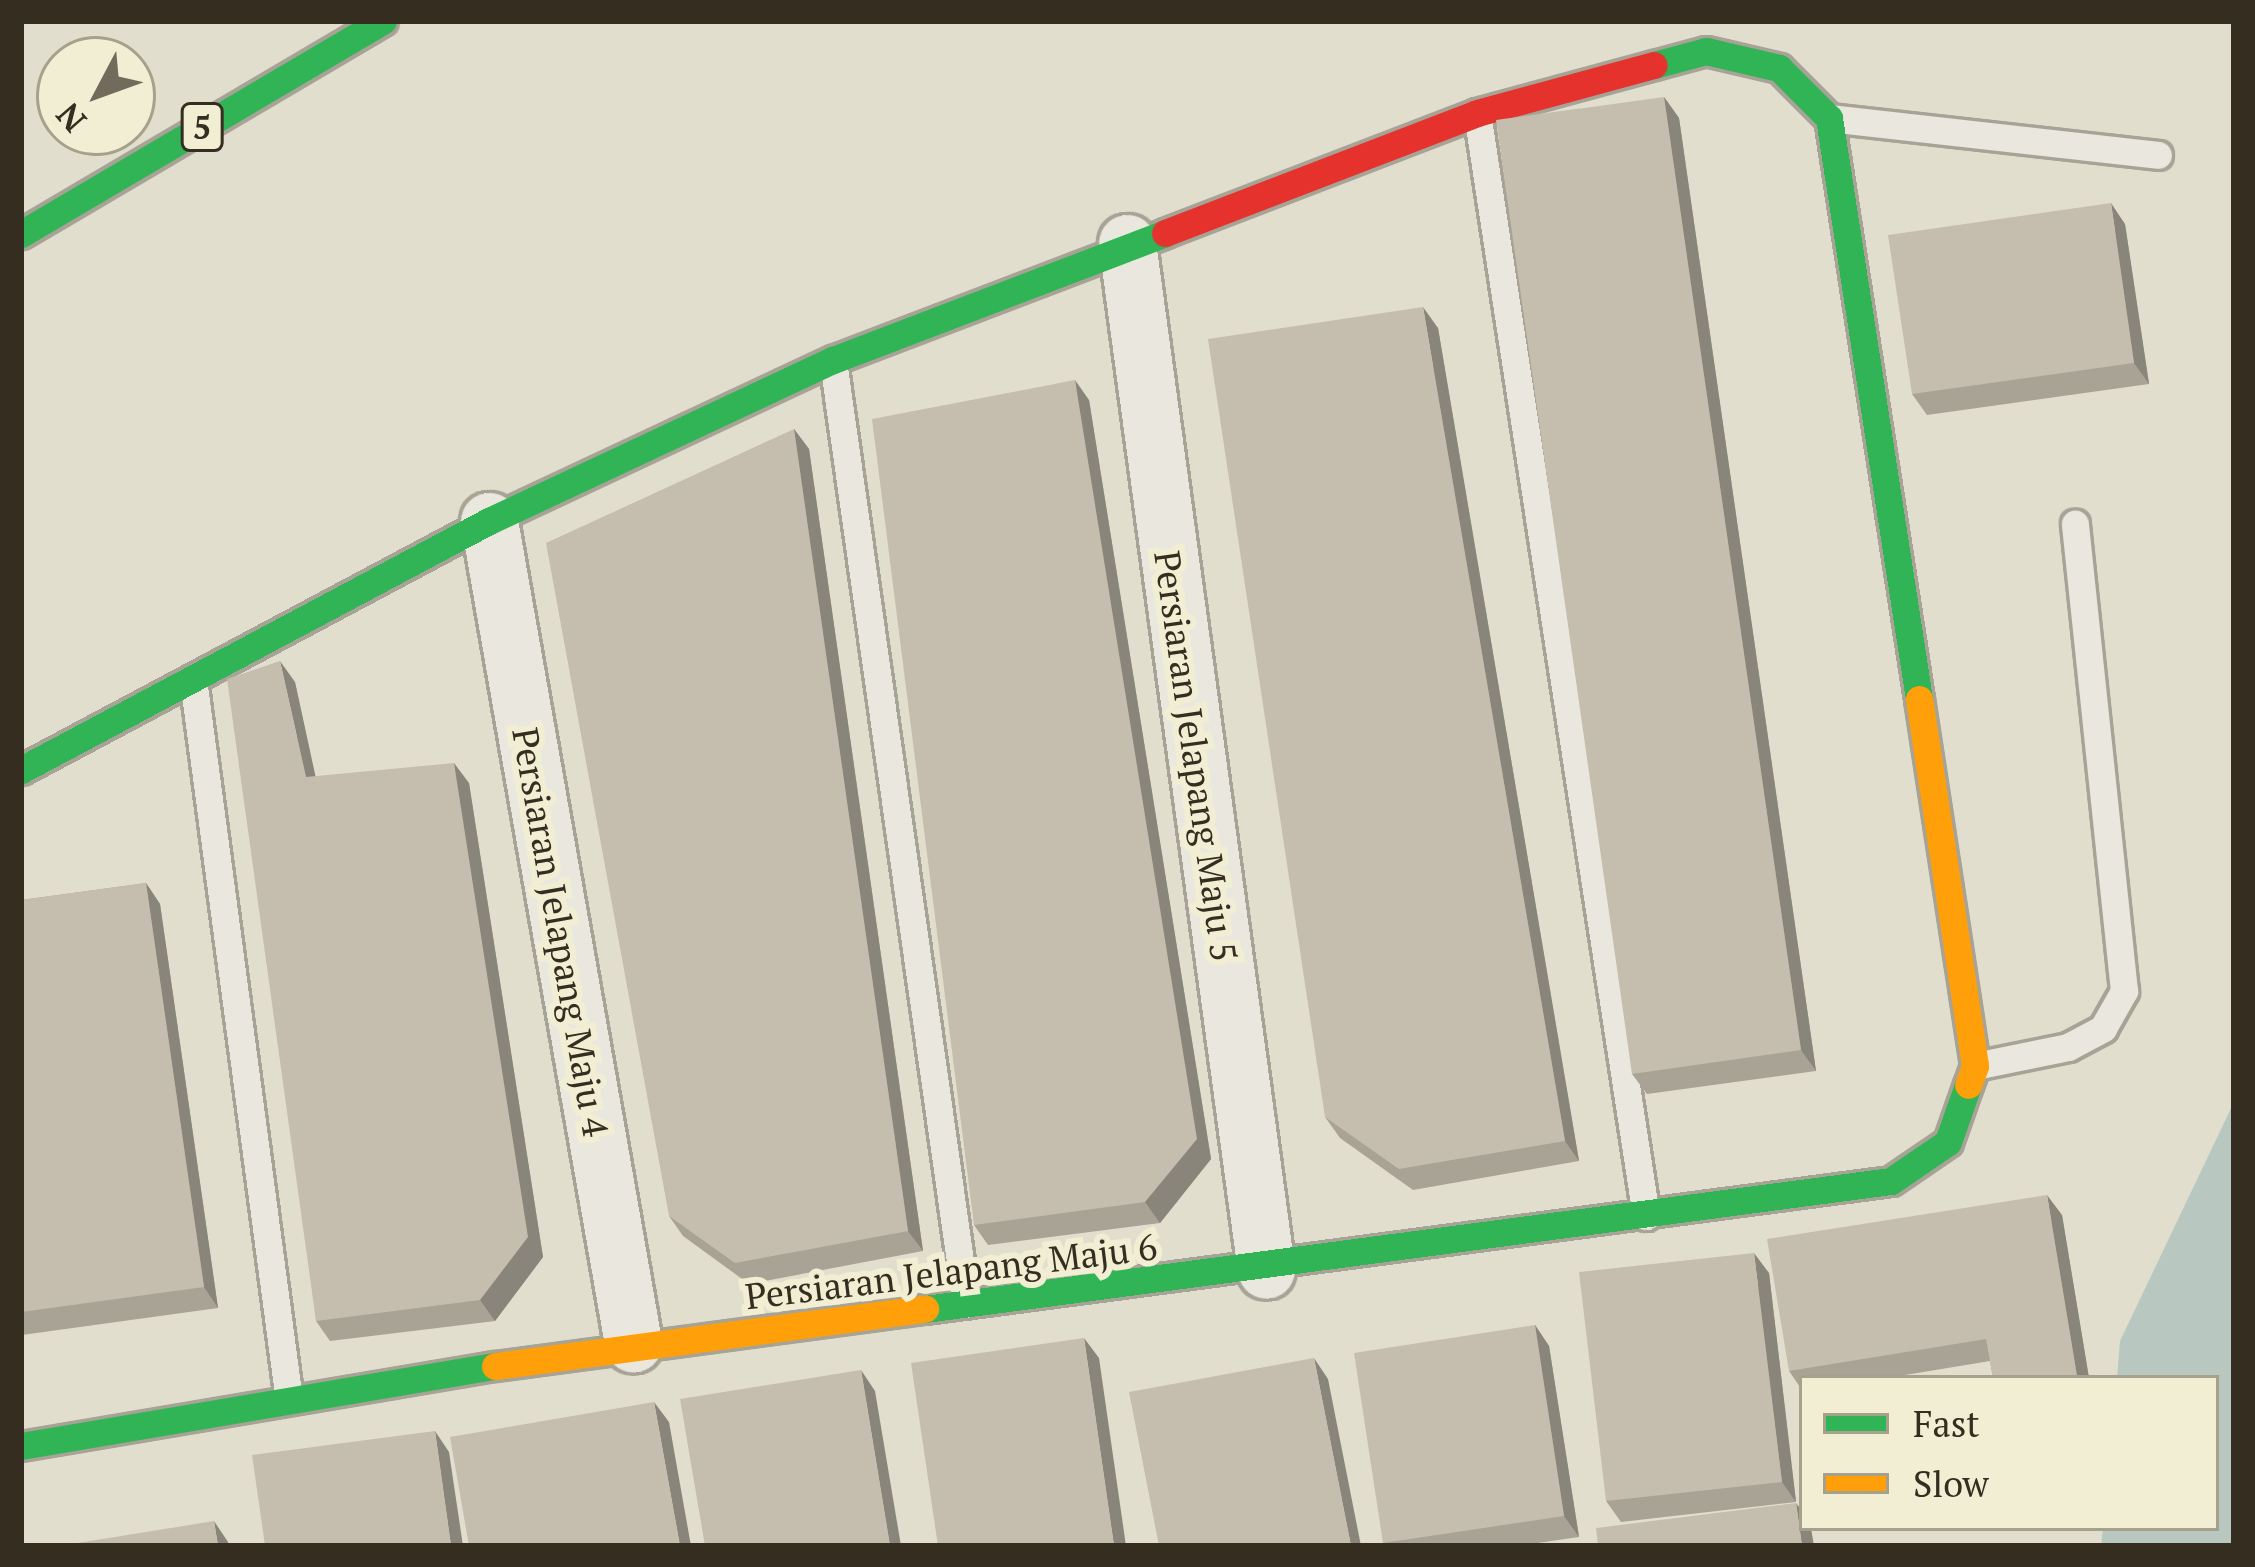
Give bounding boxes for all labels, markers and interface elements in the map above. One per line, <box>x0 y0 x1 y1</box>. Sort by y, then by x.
north arrow <box>36 36 156 156</box>
text: N <box>46 94 95 142</box>
road number: 5 <box>178 100 226 154</box>
street label: Persiaran Jelapang Maju 5 <box>1146 548 1246 964</box>
street label: Persiaran Jelapang Maju 4 <box>504 724 618 1140</box>
street label: Persiaran Jelapang Maju 6 <box>743 1224 1159 1318</box>
legend <box>1799 1375 2219 1531</box>
text: Fast <box>1913 1400 1980 1447</box>
text: Slow <box>1913 1460 1989 1507</box>

